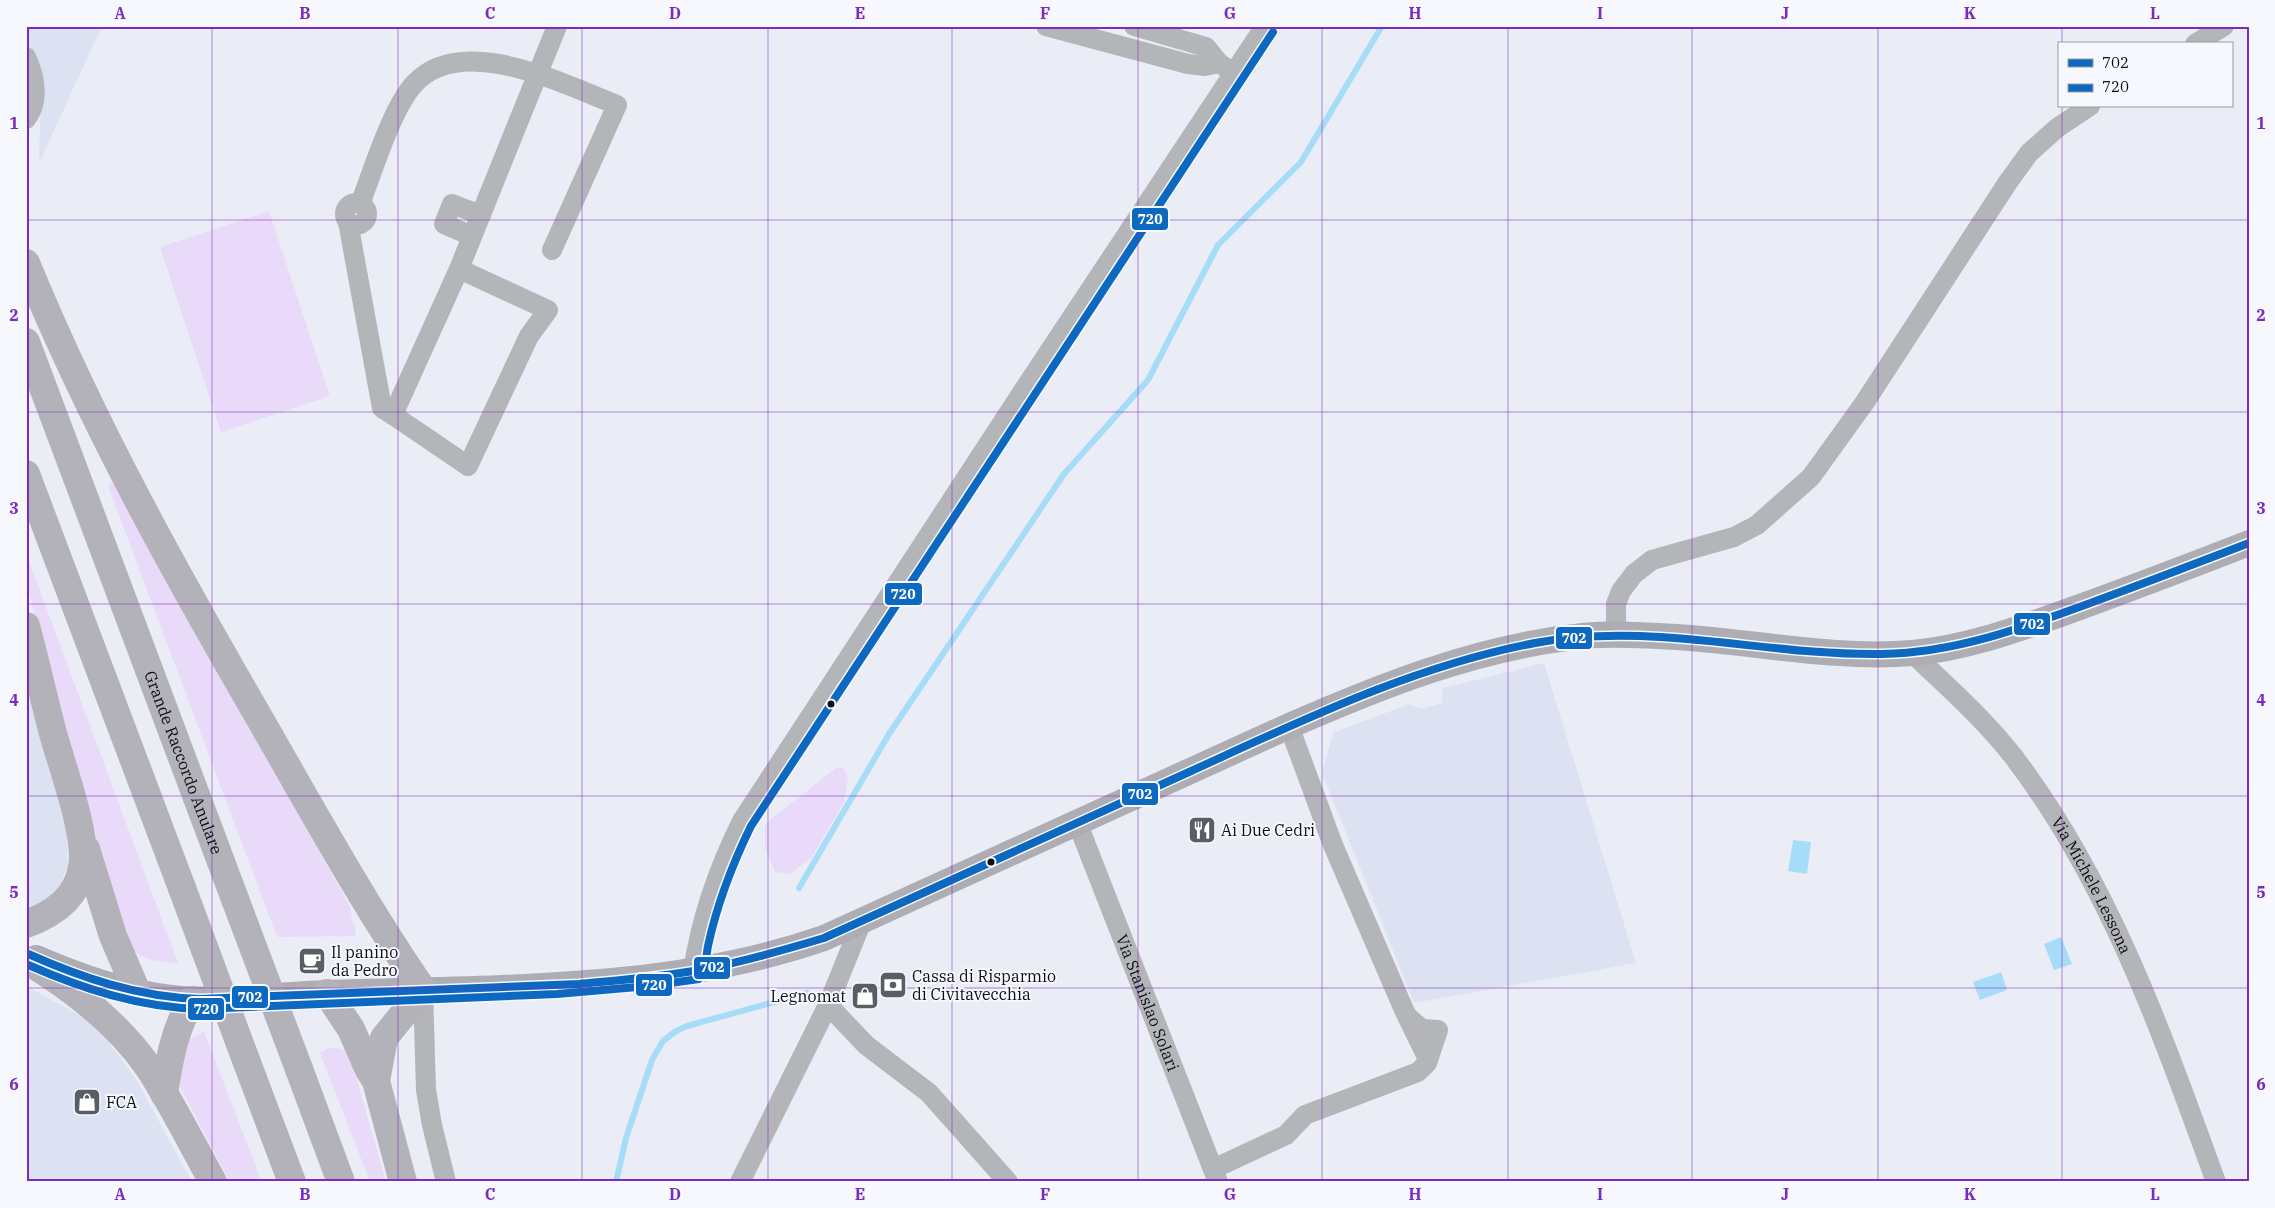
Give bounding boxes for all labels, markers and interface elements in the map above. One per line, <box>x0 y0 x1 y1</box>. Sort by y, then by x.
text: A <box>114 3 126 23</box>
text: B <box>299 3 311 23</box>
text: C <box>485 3 495 23</box>
text: D <box>669 3 681 23</box>
text: E <box>855 3 865 23</box>
text: F <box>1040 3 1050 23</box>
text: G <box>1224 3 1236 23</box>
text: H <box>1409 3 1422 23</box>
text: I <box>1597 3 1603 23</box>
text: J <box>1781 3 1789 23</box>
text: K <box>1964 3 1977 23</box>
text: L <box>2150 3 2160 23</box>
legend <box>2058 42 2232 108</box>
text: 702 <box>2102 53 2129 72</box>
text: 720 <box>2102 77 2129 96</box>
text: 1 <box>9 113 19 133</box>
text: 1 <box>2256 113 2266 133</box>
line badge: 720 <box>1131 207 1169 231</box>
text: 720 <box>1137 210 1163 228</box>
text: 2 <box>9 305 19 325</box>
text: 2 <box>2256 305 2266 325</box>
text: 3 <box>9 498 19 518</box>
text: 3 <box>2256 498 2266 518</box>
line badge: 720 <box>884 582 923 606</box>
text: 720 <box>890 585 916 603</box>
line badge: 702 <box>2013 612 2051 636</box>
text: 702 <box>2019 615 2045 633</box>
line badge: 702 <box>1555 626 1593 650</box>
text: 702 <box>1561 629 1587 647</box>
street label: Grande Raccordo Anulare <box>140 668 227 857</box>
text: 4 <box>9 690 19 710</box>
text: 4 <box>2256 690 2266 710</box>
unlabelled marker <box>826 699 836 709</box>
line badge: 702 <box>1121 782 1159 806</box>
text: 702 <box>1127 785 1153 803</box>
street label: Via Michele Lessona <box>2047 813 2136 957</box>
restaurant icon: Ai Due Cedri <box>1187 815 1217 845</box>
place label: Ai Due Cedri <box>1221 820 1315 840</box>
unlabelled marker <box>986 857 996 867</box>
text: 5 <box>9 882 19 902</box>
text: 5 <box>2256 882 2266 902</box>
street label: Via Stanislao Solari <box>1112 931 1184 1074</box>
place label: Il panino da Pedro <box>331 942 398 980</box>
cafe icon: Il panino da Pedro <box>297 946 327 976</box>
line badge: 702 <box>693 956 731 980</box>
text: 702 <box>699 958 725 976</box>
place label: Cassa di Risparmio di Civitavecchia <box>912 966 1056 1004</box>
bank icon: Cassa di Risparmio di Civitavecchia <box>878 970 908 1000</box>
line badge: 720 <box>635 973 673 997</box>
text: 720 <box>641 976 667 994</box>
shop icon: Legnomat <box>850 981 880 1011</box>
line badge: 702 <box>231 985 269 1009</box>
place label: Legnomat <box>770 986 846 1006</box>
text: 702 <box>237 988 263 1006</box>
line badge: 720 <box>187 997 225 1021</box>
text: 720 <box>193 1000 219 1018</box>
text: 6 <box>9 1074 19 1094</box>
text: 6 <box>2256 1074 2266 1094</box>
shop icon: FCA <box>72 1087 102 1117</box>
place label: FCA <box>106 1092 137 1112</box>
text: A <box>114 1184 126 1204</box>
text: B <box>299 1184 311 1204</box>
text: C <box>485 1184 495 1204</box>
text: D <box>669 1184 681 1204</box>
text: E <box>855 1184 865 1204</box>
text: F <box>1040 1184 1050 1204</box>
text: G <box>1224 1184 1236 1204</box>
text: H <box>1409 1184 1422 1204</box>
text: I <box>1597 1184 1603 1204</box>
text: J <box>1781 1184 1789 1204</box>
text: K <box>1964 1184 1977 1204</box>
text: L <box>2150 1184 2160 1204</box>

